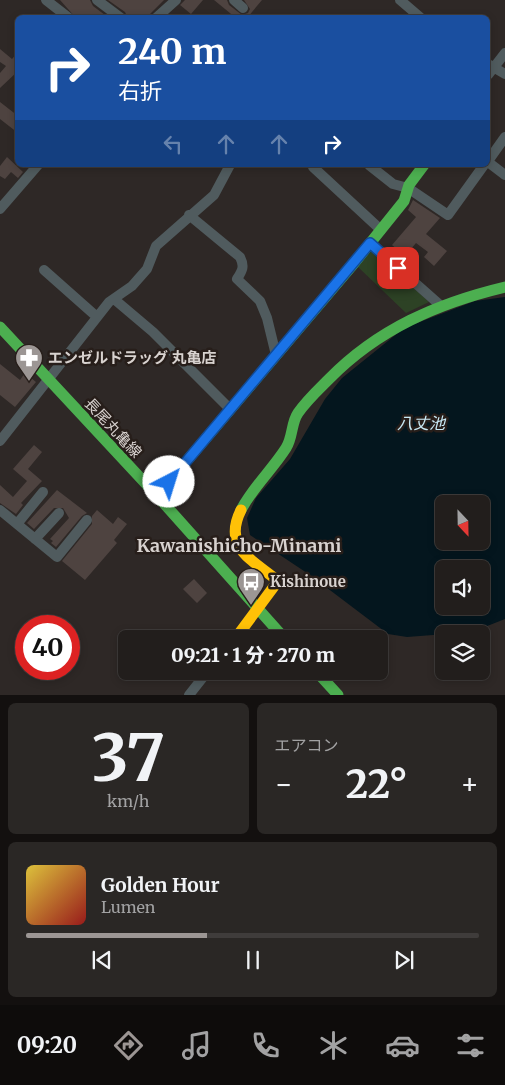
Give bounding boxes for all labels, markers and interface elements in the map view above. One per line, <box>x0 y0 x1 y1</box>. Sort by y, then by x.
text: 240 m <box>118 30 226 74</box>
icon: right <box>35 35 100 100</box>
text: 右折 <box>118 77 162 105</box>
icon: left <box>159 130 187 158</box>
icon: ahead <box>212 130 240 158</box>
icon: ahead <box>265 130 293 158</box>
icon: right <box>318 130 346 158</box>
pin <box>377 247 419 289</box>
icon: arrive <box>384 254 412 282</box>
pharmacy icon: エンゼルドラッグ 丸亀店 <box>14 343 44 382</box>
place label: エンゼルドラッグ 丸亀店 <box>48 348 217 367</box>
street label: 長尾丸亀線 <box>81 394 146 462</box>
water label: 八丈池 <box>397 413 447 433</box>
position arrow <box>142 455 194 507</box>
north arrow <box>435 495 490 550</box>
map controls <box>435 495 490 680</box>
district label: Kawanishicho-Minami <box>137 534 341 557</box>
button: sound <box>435 560 490 615</box>
bus stop icon: Kishinoue <box>236 567 266 606</box>
place label: Kishinoue <box>270 572 346 591</box>
speed limit sign: 40 <box>15 615 80 680</box>
button: layers <box>435 625 490 680</box>
text: 09:21 · 1 分 · 270 m <box>171 643 335 667</box>
text: 37 <box>91 717 165 799</box>
text: エアコン <box>275 735 339 755</box>
text: 22° <box>346 761 408 808</box>
text: − <box>275 766 293 802</box>
text: + <box>460 766 479 802</box>
text: km/h <box>107 791 149 811</box>
text: Golden Hour <box>101 873 220 897</box>
text: Lumen <box>101 897 155 917</box>
icon: previous <box>88 946 116 974</box>
icon: pause <box>239 946 267 974</box>
icon: next <box>390 946 418 974</box>
icon: directions <box>111 1028 146 1063</box>
icon: music <box>179 1028 214 1063</box>
icon: phone <box>248 1028 283 1063</box>
icon: climate <box>316 1028 351 1063</box>
icon: car <box>385 1028 420 1063</box>
icon: filters <box>453 1028 488 1063</box>
text: 09:20 <box>17 1031 77 1059</box>

